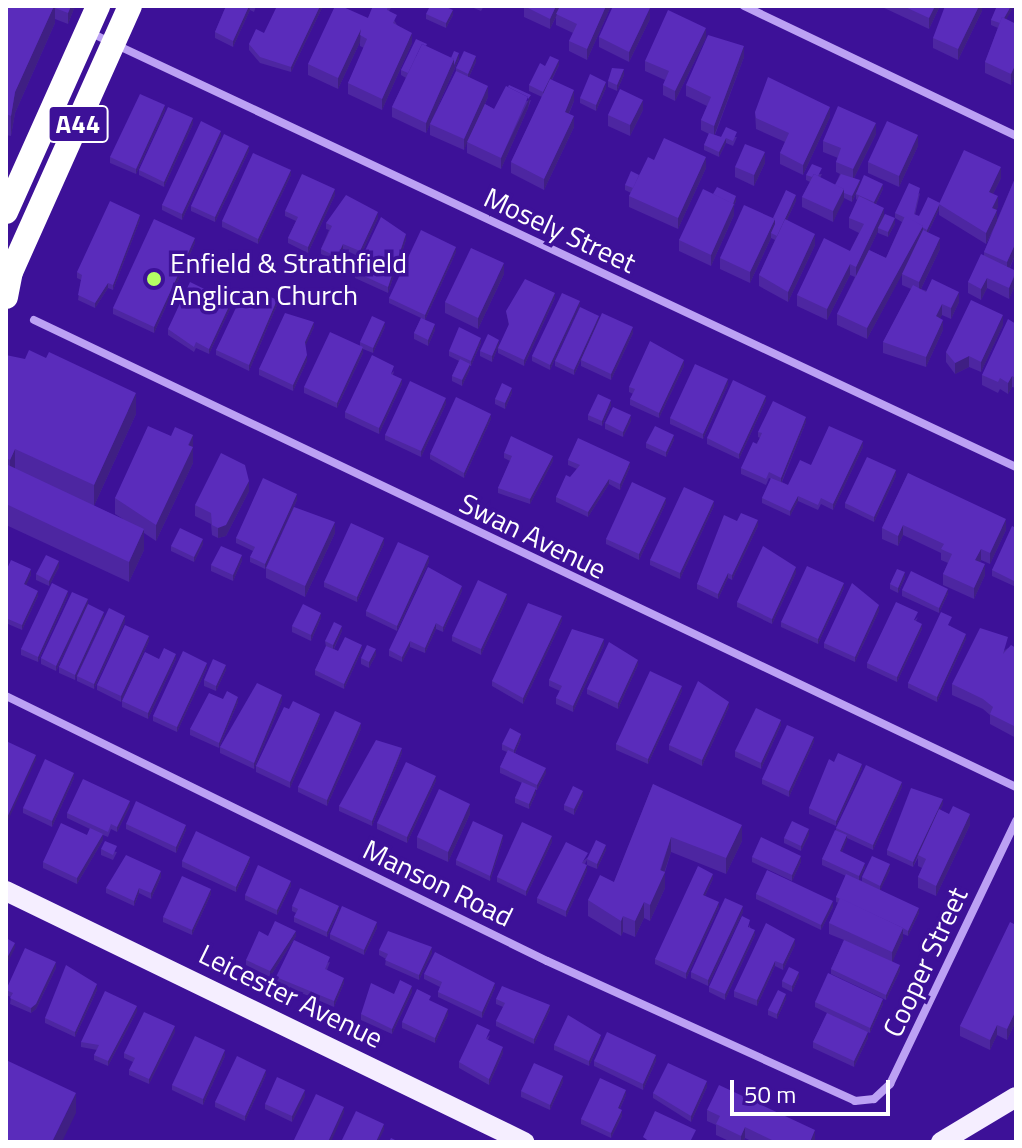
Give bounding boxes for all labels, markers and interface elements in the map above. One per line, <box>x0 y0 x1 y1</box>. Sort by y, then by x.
road number: A44 <box>46 102 110 146</box>
street label: Mosely Street <box>479 180 641 280</box>
place label: Enfield & Strathfield Anglican Church <box>170 246 407 312</box>
marker: Enfield & Strathfield Anglican Church <box>145 270 163 288</box>
street label: Swan Avenue <box>454 486 612 586</box>
street label: Manson Road <box>358 832 518 934</box>
street label: Cooper Street <box>876 882 974 1042</box>
street label: Leicester Avenue <box>194 937 388 1055</box>
scale bar <box>734 1064 894 1114</box>
text: 50 m <box>744 1076 796 1112</box>

